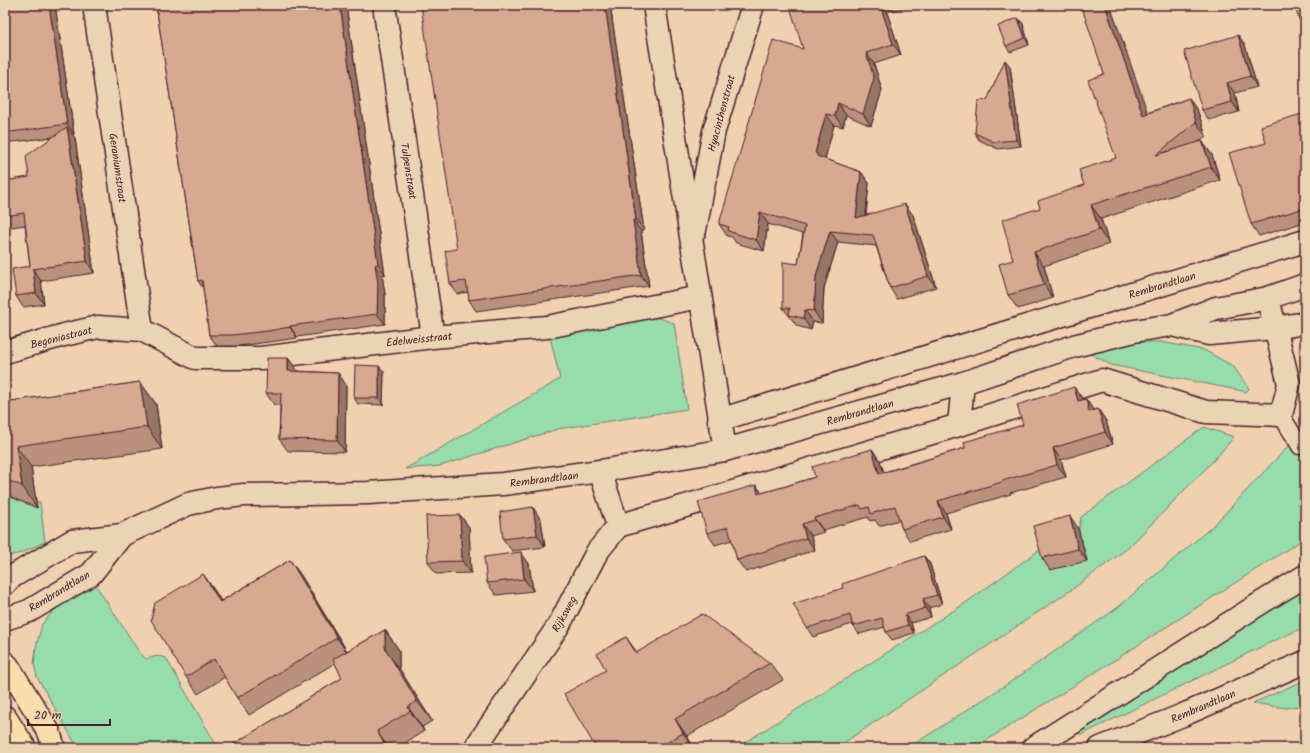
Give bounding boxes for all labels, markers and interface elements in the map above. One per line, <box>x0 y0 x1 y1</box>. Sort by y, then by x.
street label: Hyacinthenstraat <box>703 72 741 154</box>
street label: Geraniumstraat <box>103 132 131 205</box>
street label: Tulpenstraat <box>395 142 421 201</box>
street label: Rembrandtlaan <box>1127 267 1198 305</box>
street label: Begoniastraat <box>29 321 95 354</box>
street label: Edelweisstraat <box>385 327 454 352</box>
street label: Rembrandtlaan <box>825 395 896 431</box>
street label: Rembrandtlaan <box>509 467 580 493</box>
street label: Rembrandtlaan <box>25 566 94 617</box>
street label: Rijksweg <box>547 593 582 636</box>
street label: Rembrandtlaan <box>1168 685 1239 729</box>
scale bar <box>28 701 110 727</box>
text: 20 m <box>34 706 62 725</box>

